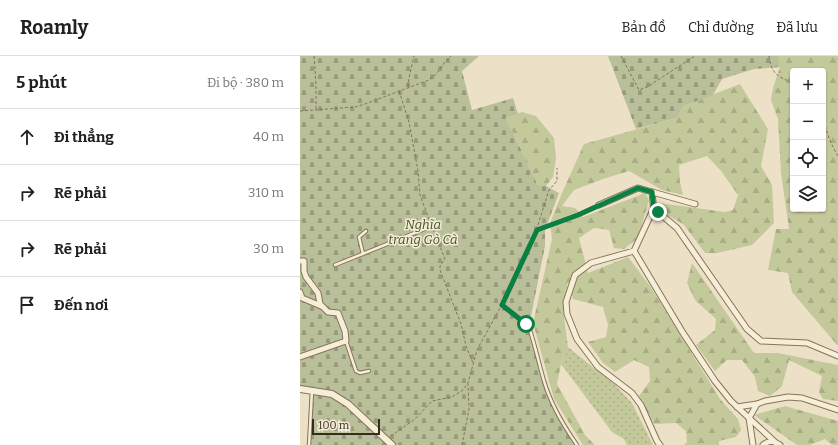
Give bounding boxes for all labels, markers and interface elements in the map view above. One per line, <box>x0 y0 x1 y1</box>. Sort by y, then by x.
text: Roamly <box>20 16 88 39</box>
text: Bản đồ <box>622 19 666 36</box>
text: Chỉ đường <box>688 19 754 36</box>
text: Đã lưu <box>776 19 818 36</box>
map controls <box>790 68 826 212</box>
button: + <box>790 68 826 104</box>
text: 5 phút <box>16 72 67 93</box>
text: Đi bộ · 380 m <box>207 75 284 90</box>
button: − <box>790 104 826 140</box>
icon: ahead <box>16 126 38 148</box>
text: Đi thẳng <box>54 128 114 146</box>
text: 40 m <box>253 129 284 144</box>
button: locate <box>790 140 826 176</box>
button: layers <box>790 176 826 212</box>
icon: right <box>16 182 38 204</box>
text: Rẽ phải <box>54 184 106 202</box>
text: 310 m <box>248 185 284 200</box>
route end <box>649 203 667 221</box>
park label: Nghĩa trang Gò Cà <box>388 217 458 247</box>
icon: right <box>16 238 38 260</box>
text: Rẽ phải <box>54 240 106 258</box>
text: 30 m <box>253 241 284 256</box>
icon: arrive <box>16 294 38 316</box>
text: Đến nơi <box>54 296 108 314</box>
route start <box>517 315 535 333</box>
scale bar <box>312 417 380 436</box>
text: 100 m <box>318 419 349 432</box>

